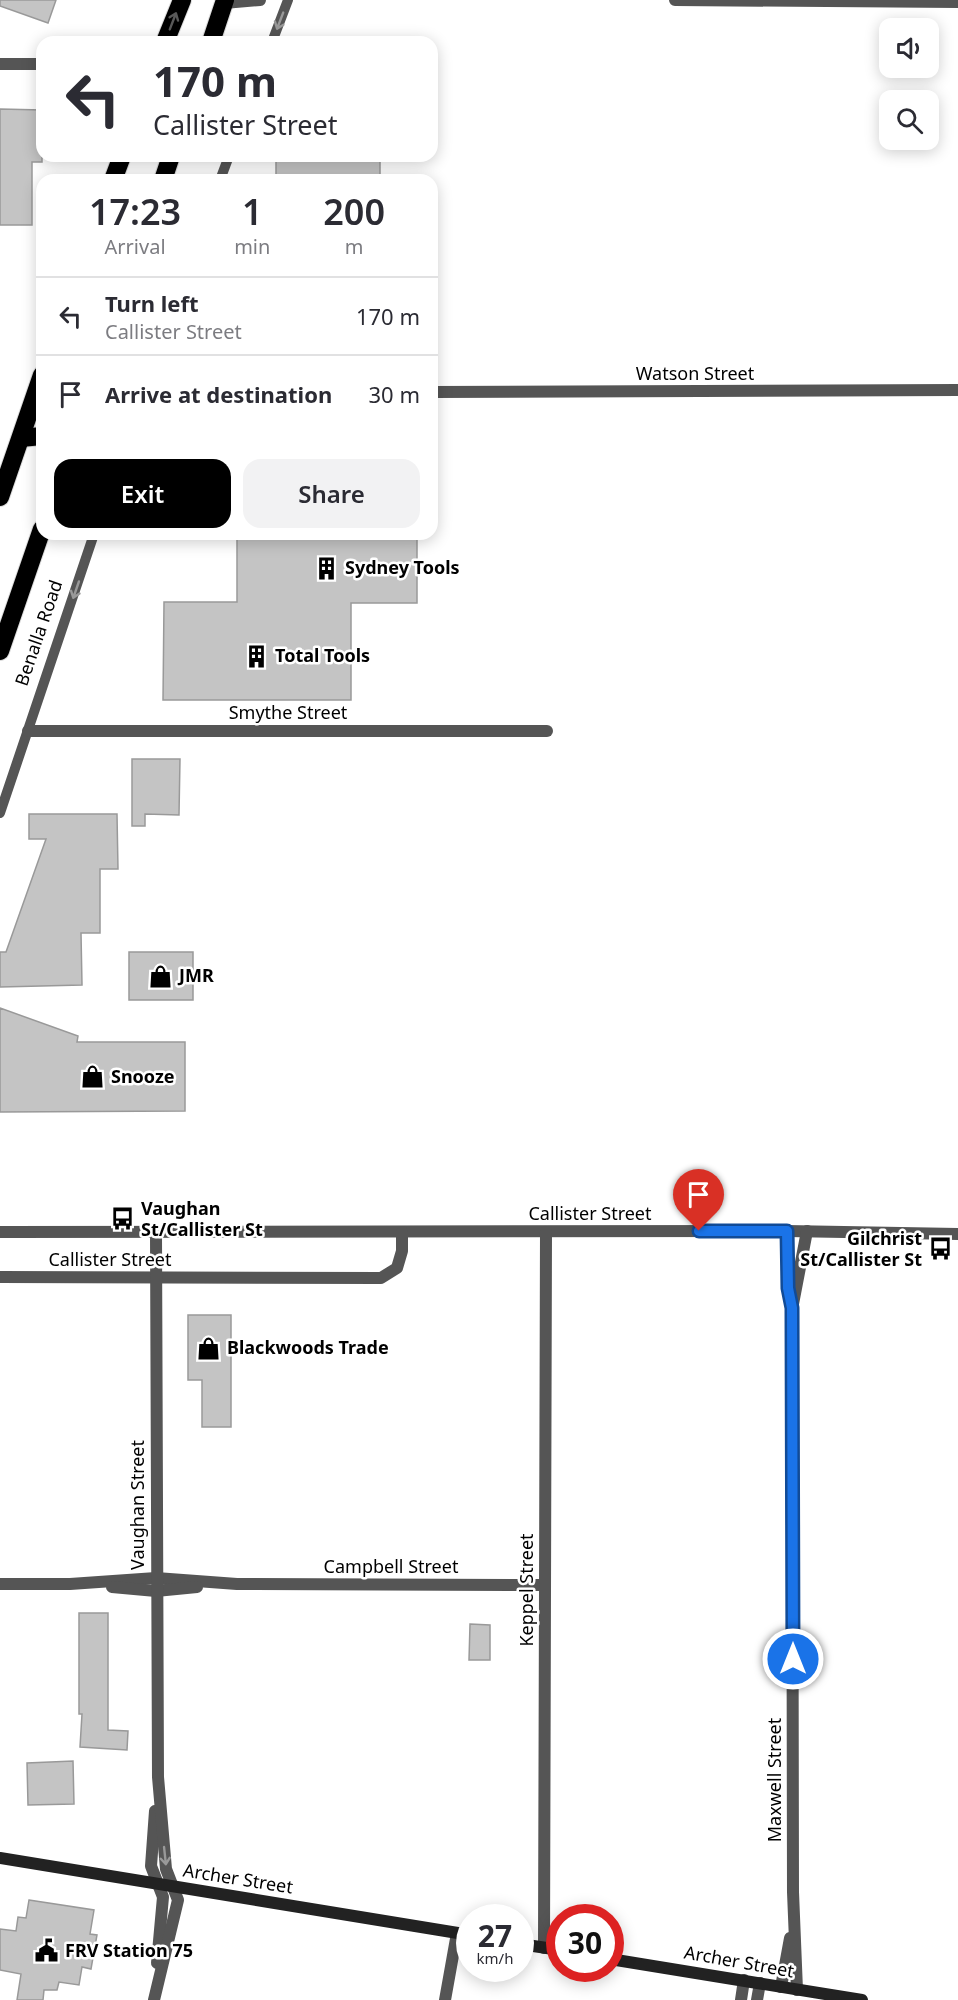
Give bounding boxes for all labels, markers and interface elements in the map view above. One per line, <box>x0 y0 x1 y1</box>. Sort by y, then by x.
one-way arrow <box>274 11 285 30</box>
one-way arrow <box>169 12 180 31</box>
map controls <box>879 18 939 150</box>
button: sound <box>879 18 939 78</box>
text: 170 m <box>153 52 277 109</box>
icon: left <box>54 60 132 138</box>
button: search <box>879 90 939 150</box>
text: Callister Street <box>153 106 338 143</box>
text: 17:23 <box>89 187 181 236</box>
text: 1 <box>242 187 263 236</box>
text: 200 <box>323 187 385 236</box>
text: Arrival <box>105 233 166 260</box>
text: min <box>234 233 270 260</box>
text: m <box>345 233 364 260</box>
text: Turn left <box>105 288 199 318</box>
icon: left <box>54 300 87 333</box>
text: 170 m <box>356 301 420 331</box>
text: Callister Street <box>105 318 242 345</box>
street label: Watson Street <box>636 361 755 385</box>
icon: arrive <box>54 378 87 411</box>
text: Arrive at destination <box>105 379 332 409</box>
text: 30 m <box>369 379 420 409</box>
button: Exit <box>54 459 231 528</box>
button: Share <box>243 459 420 528</box>
building icon: Sydney Tools <box>314 555 340 581</box>
place label: Sydney Tools <box>345 555 460 579</box>
street label: Benalla Road <box>9 577 67 689</box>
one-way arrow <box>70 580 81 599</box>
building icon: Total Tools <box>244 643 270 669</box>
place label: Total Tools <box>275 643 370 667</box>
street label: Smythe Street <box>229 700 348 724</box>
shop icon: JMR <box>148 963 174 989</box>
place label: JMR <box>177 963 214 987</box>
shop icon: Snooze <box>80 1064 106 1090</box>
place label: Snooze <box>111 1064 175 1088</box>
pin <box>673 1169 724 1231</box>
icon: arrive <box>682 1178 715 1211</box>
place label: Vaughan St/Callister St <box>141 1196 263 1241</box>
street label: Callister Street <box>528 1201 652 1225</box>
bus stop icon: Vaughan St/Callister St <box>110 1206 136 1232</box>
place label: Gilchrist St/Callister St <box>800 1226 922 1271</box>
bus stop icon: Gilchrist St/Callister St <box>927 1236 953 1262</box>
street label: Callister Street <box>48 1247 172 1271</box>
shop icon: Blackwoods Trade <box>196 1335 222 1361</box>
place label: Blackwoods Trade <box>227 1335 389 1359</box>
street label: Vaughan Street <box>125 1439 149 1570</box>
street label: Keppel Street <box>514 1533 538 1647</box>
street label: Campbell Street <box>324 1554 459 1578</box>
position arrow <box>761 1627 825 1691</box>
street label: Maxwell Street <box>762 1717 786 1842</box>
one-way arrow <box>160 1846 171 1866</box>
street label: Archer Street <box>182 1857 295 1899</box>
speed limit sign: 30 <box>546 1904 624 1982</box>
text: 27 <box>478 1915 512 1956</box>
public building icon: FRV Station 75 <box>34 1938 60 1964</box>
place label: FRV Station 75 <box>65 1938 193 1962</box>
street label: Archer Street <box>682 1940 796 1983</box>
text: km/h <box>477 1948 513 1968</box>

